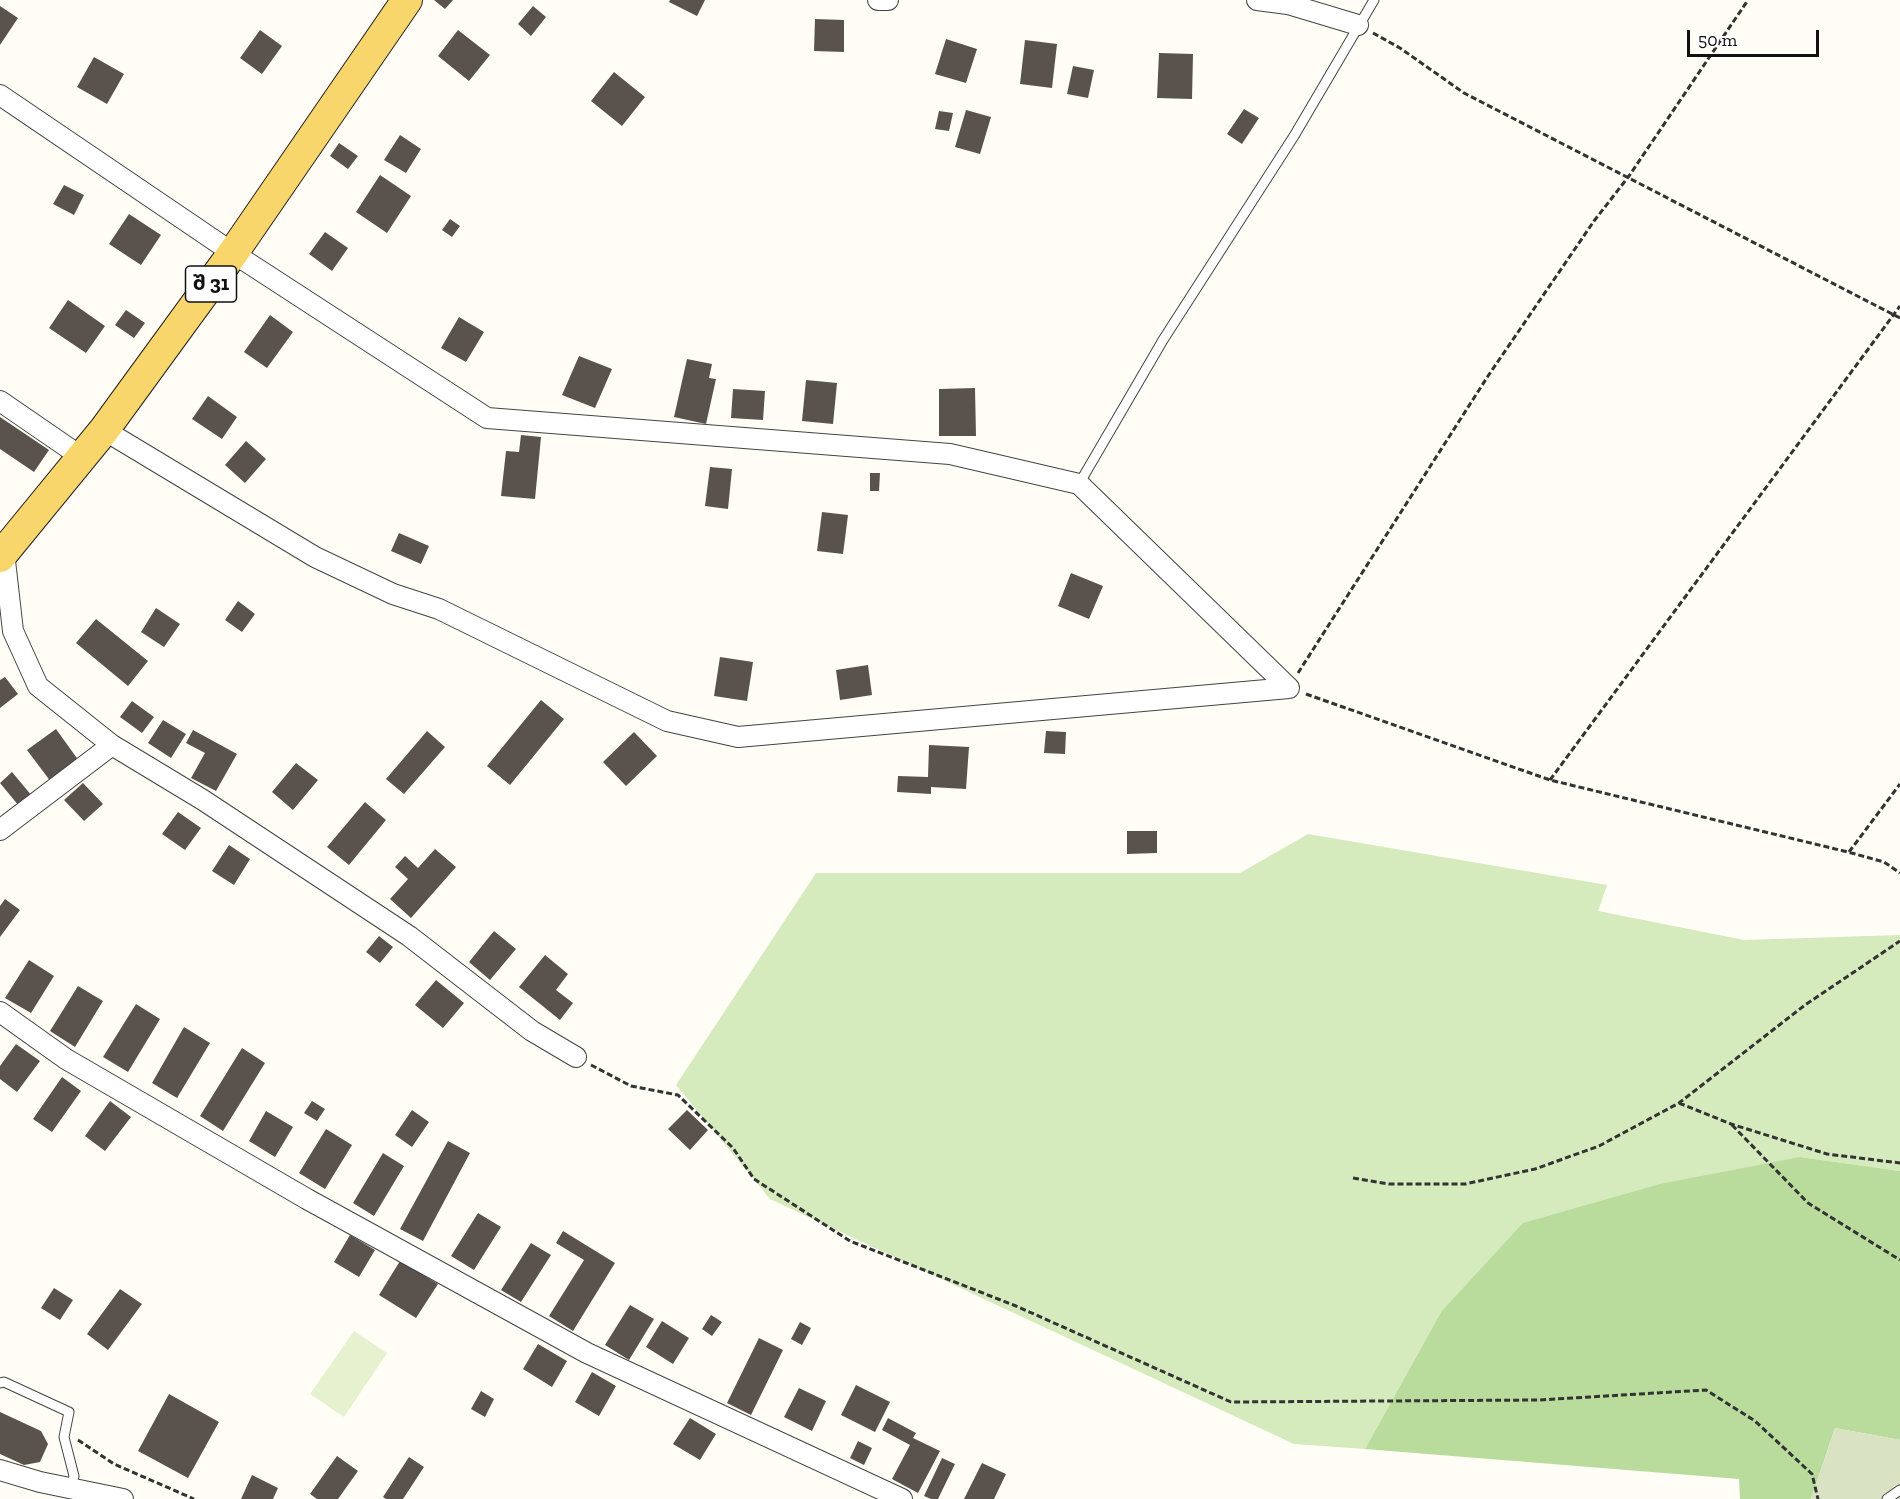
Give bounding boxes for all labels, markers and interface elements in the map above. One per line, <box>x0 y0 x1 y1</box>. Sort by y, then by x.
scale bar <box>1690 18 1822 56</box>
text: 50 m <box>1698 29 1737 51</box>
road number: შ 31 <box>186 266 236 302</box>

